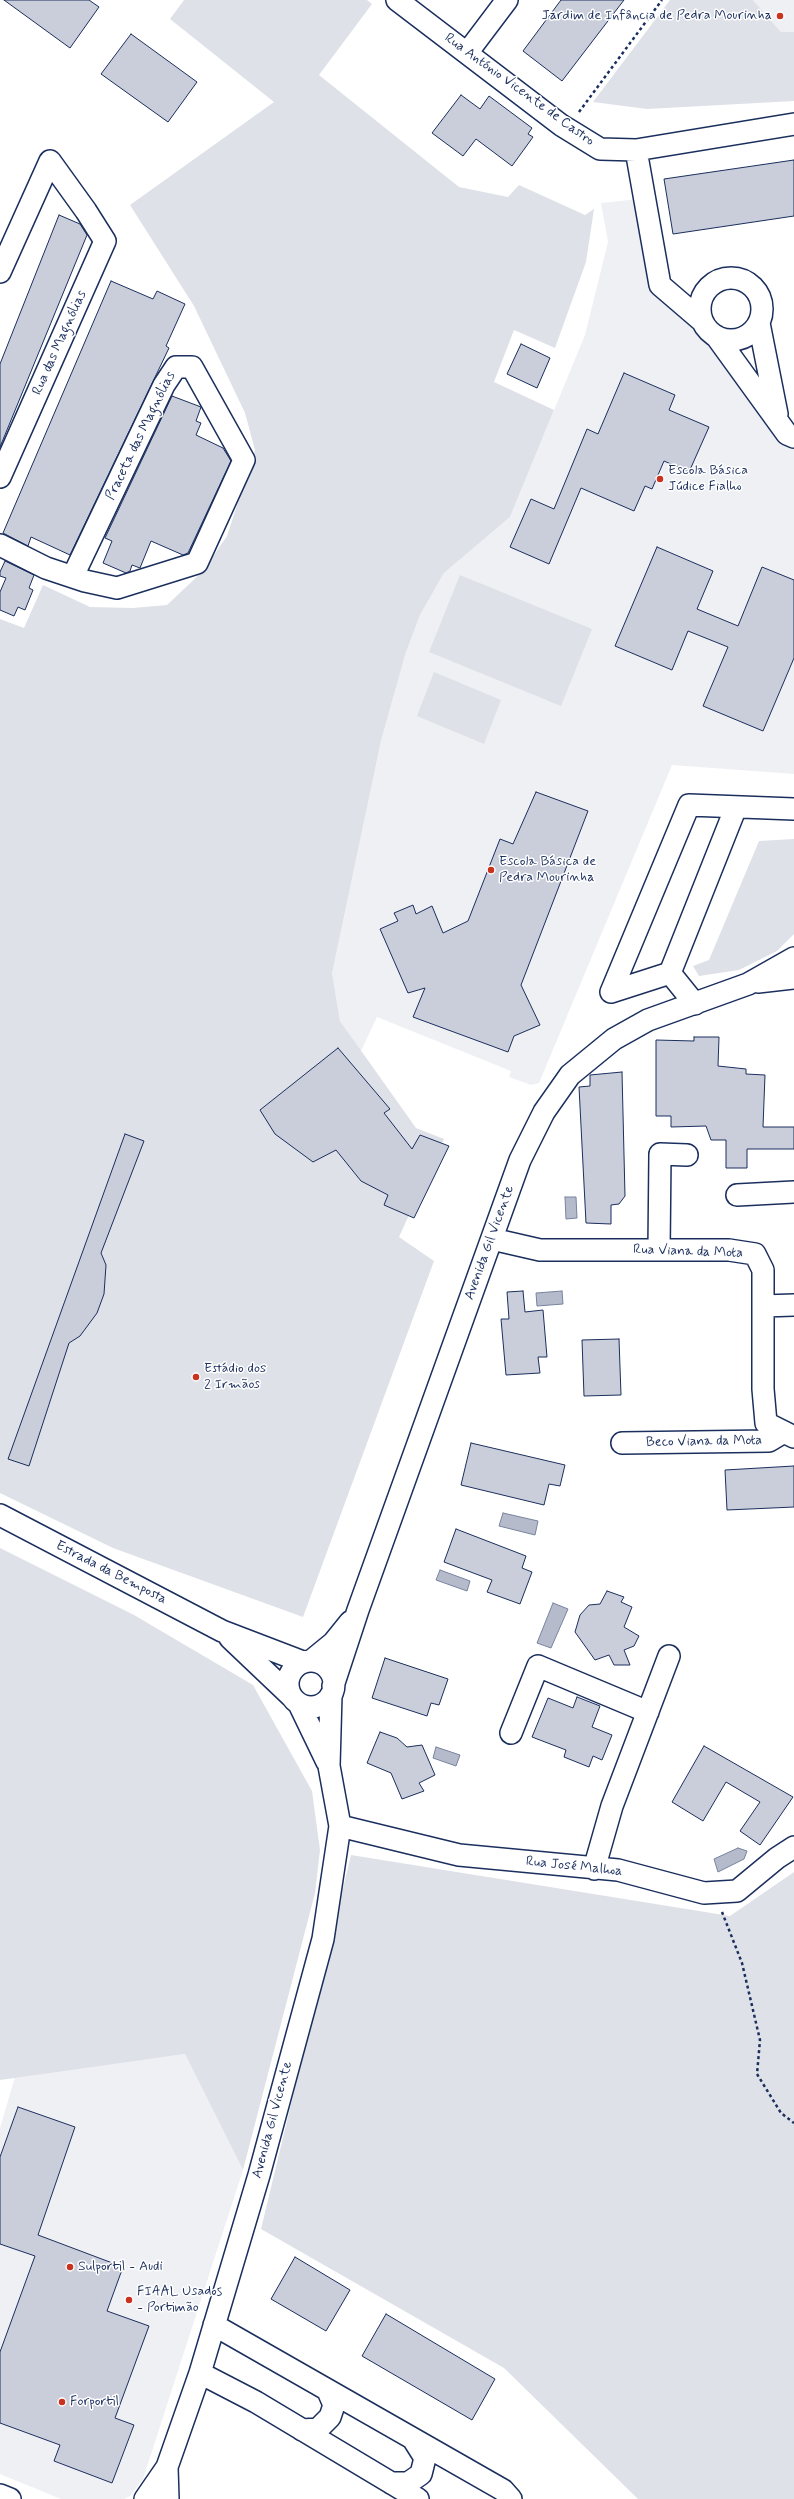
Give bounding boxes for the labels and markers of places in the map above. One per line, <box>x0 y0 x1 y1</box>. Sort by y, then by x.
place label: Jardim de Infância de Pedra Mourinha <box>542 8 772 24</box>
marker: Jardim de Infância de Pedra Mourinha <box>775 11 785 21</box>
place label: Escola Básica Júdice Fialho <box>668 463 748 496</box>
marker: Escola Básica Júdice Fialho <box>655 474 665 484</box>
place label: Escola Básica de Pedra Mourinha <box>499 854 596 886</box>
marker: Escola Básica de Pedra Mourinha <box>486 865 496 875</box>
place label: Estádio dos 2 Irmãos <box>204 1361 266 1394</box>
marker: Estádio dos 2 Irmãos <box>191 1372 201 1382</box>
place label: Sulportil - Audi <box>78 2259 163 2275</box>
marker: Sulportil - Audi <box>65 2262 75 2272</box>
place label: FIAAL Usados - Portimão <box>137 2284 222 2316</box>
marker: FIAAL Usados - Portimão <box>124 2295 134 2305</box>
place label: Forportil <box>70 2394 119 2410</box>
marker: Forportil <box>57 2397 67 2407</box>

